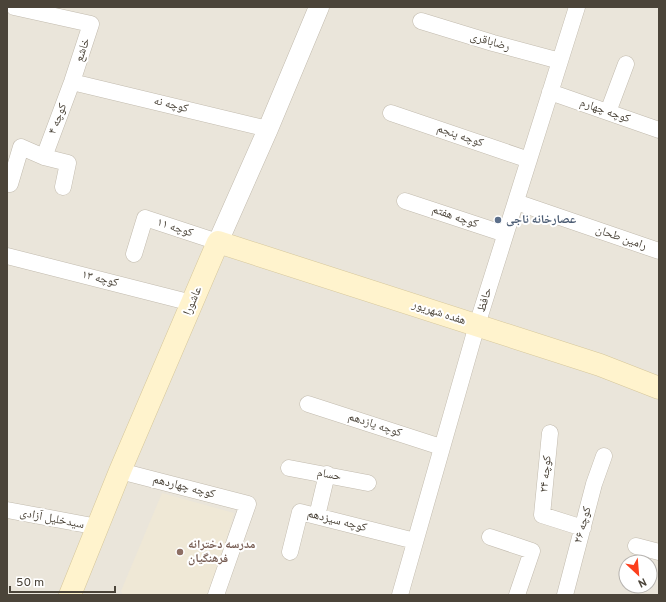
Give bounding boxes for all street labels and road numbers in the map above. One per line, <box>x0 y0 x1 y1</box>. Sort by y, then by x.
street label: رضاباقری <box>468 29 512 55</box>
street label: خاشع <box>72 36 94 64</box>
street label: کوچه نه <box>152 93 190 117</box>
street label: کوچه چهارم <box>578 95 632 127</box>
street label: کوچه ۴ <box>45 101 71 137</box>
street label: کوچه پنجم <box>435 121 486 151</box>
street label: کوچه هفتم <box>430 202 480 232</box>
street label: کوچه ۱۱ <box>155 215 195 241</box>
street label: رامین طحان <box>593 222 649 254</box>
street label: کوچه ۱۳ <box>80 267 120 291</box>
street label: عاشورا <box>180 284 206 318</box>
street label: حافظ <box>474 285 496 314</box>
street label: هفده شهریور <box>409 296 468 329</box>
street label: کوچه یازدهم <box>346 409 404 441</box>
street label: کوچه ۲۴ <box>536 455 556 493</box>
street label: حسام <box>316 465 343 485</box>
street label: کوچه چهاردهم <box>151 472 217 502</box>
street label: سیدخلیل آزادی <box>18 505 86 533</box>
street label: کوچه ۲۶ <box>570 505 596 545</box>
street label: کوچه سیزدهم <box>306 506 369 536</box>

